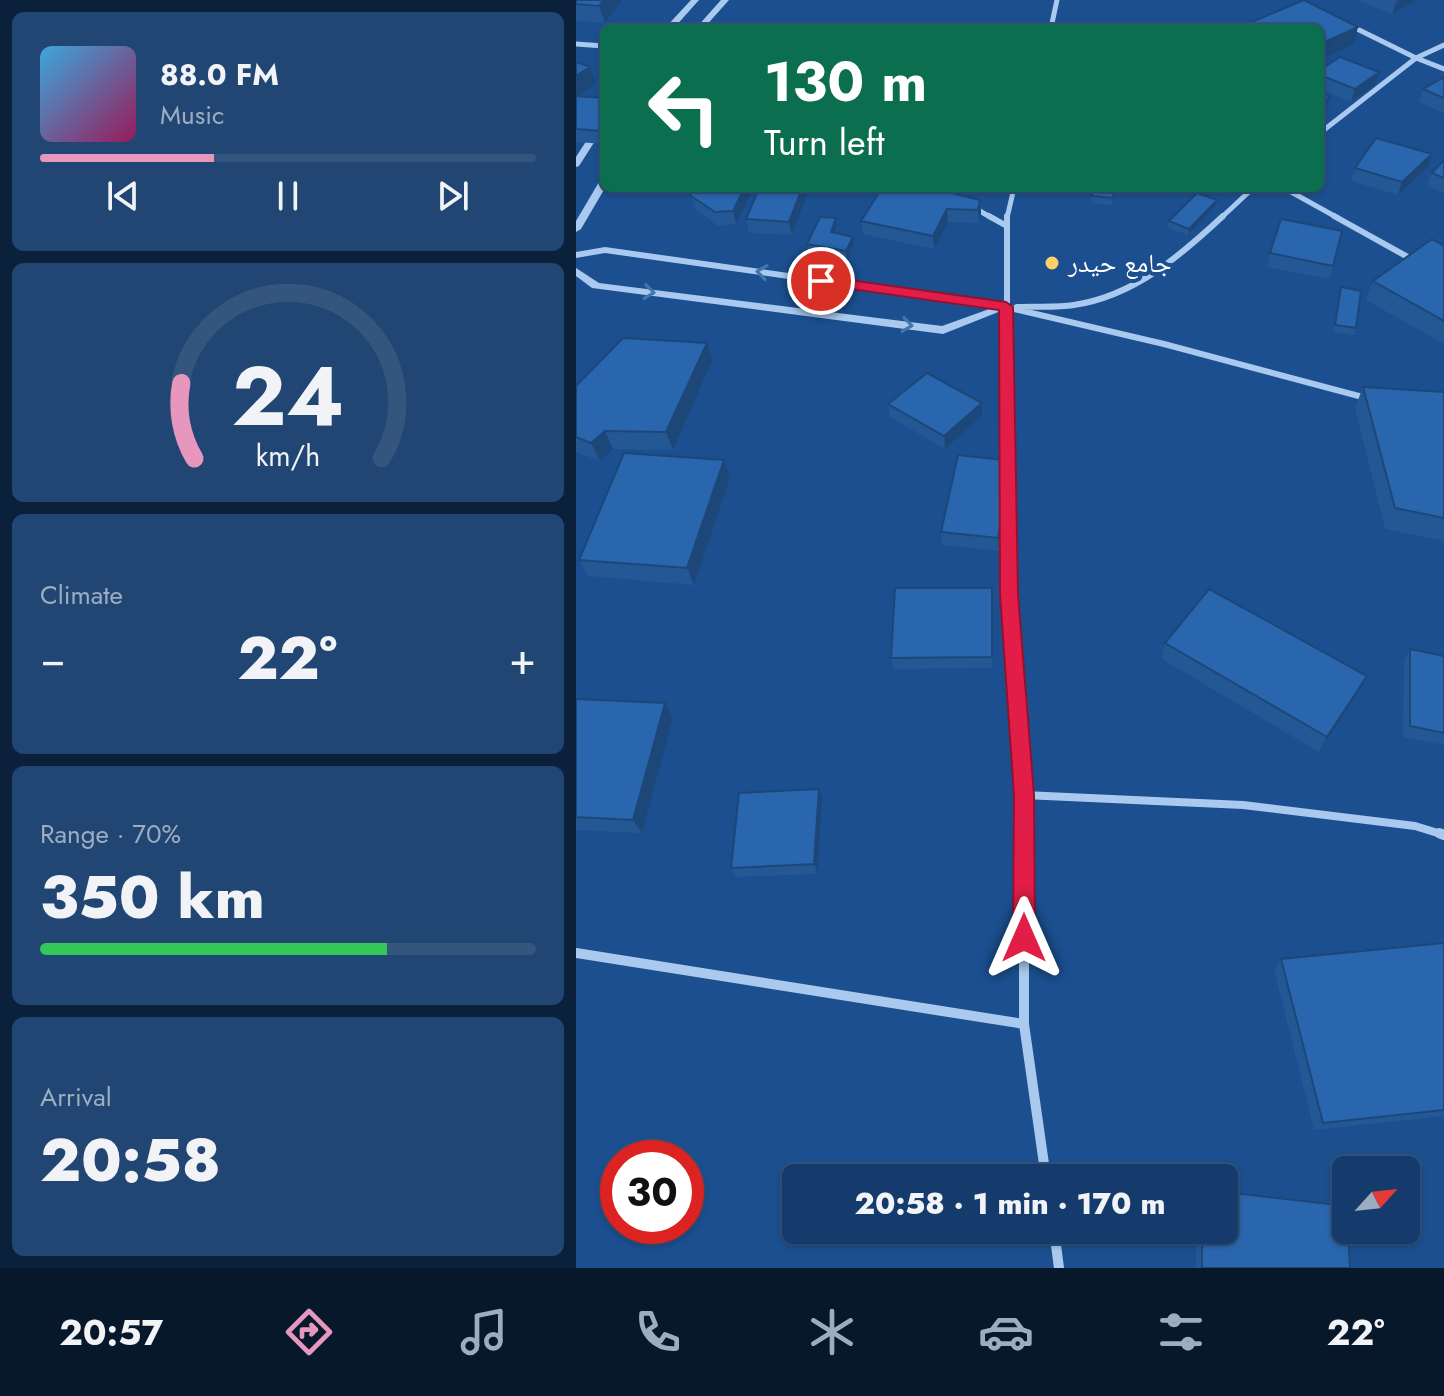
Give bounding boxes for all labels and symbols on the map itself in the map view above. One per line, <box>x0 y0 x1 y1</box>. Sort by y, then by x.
place label: جامع حيدر <box>1067 244 1171 282</box>
pin <box>787 247 855 315</box>
marker: جامع حيدر <box>1043 254 1061 272</box>
one-way arrow <box>755 264 769 281</box>
one-way arrow <box>643 284 656 301</box>
one-way arrow <box>901 317 914 334</box>
position arrow <box>982 896 1066 980</box>
speed limit sign: 30 <box>600 1140 704 1244</box>
north arrow <box>1332 1156 1420 1244</box>

